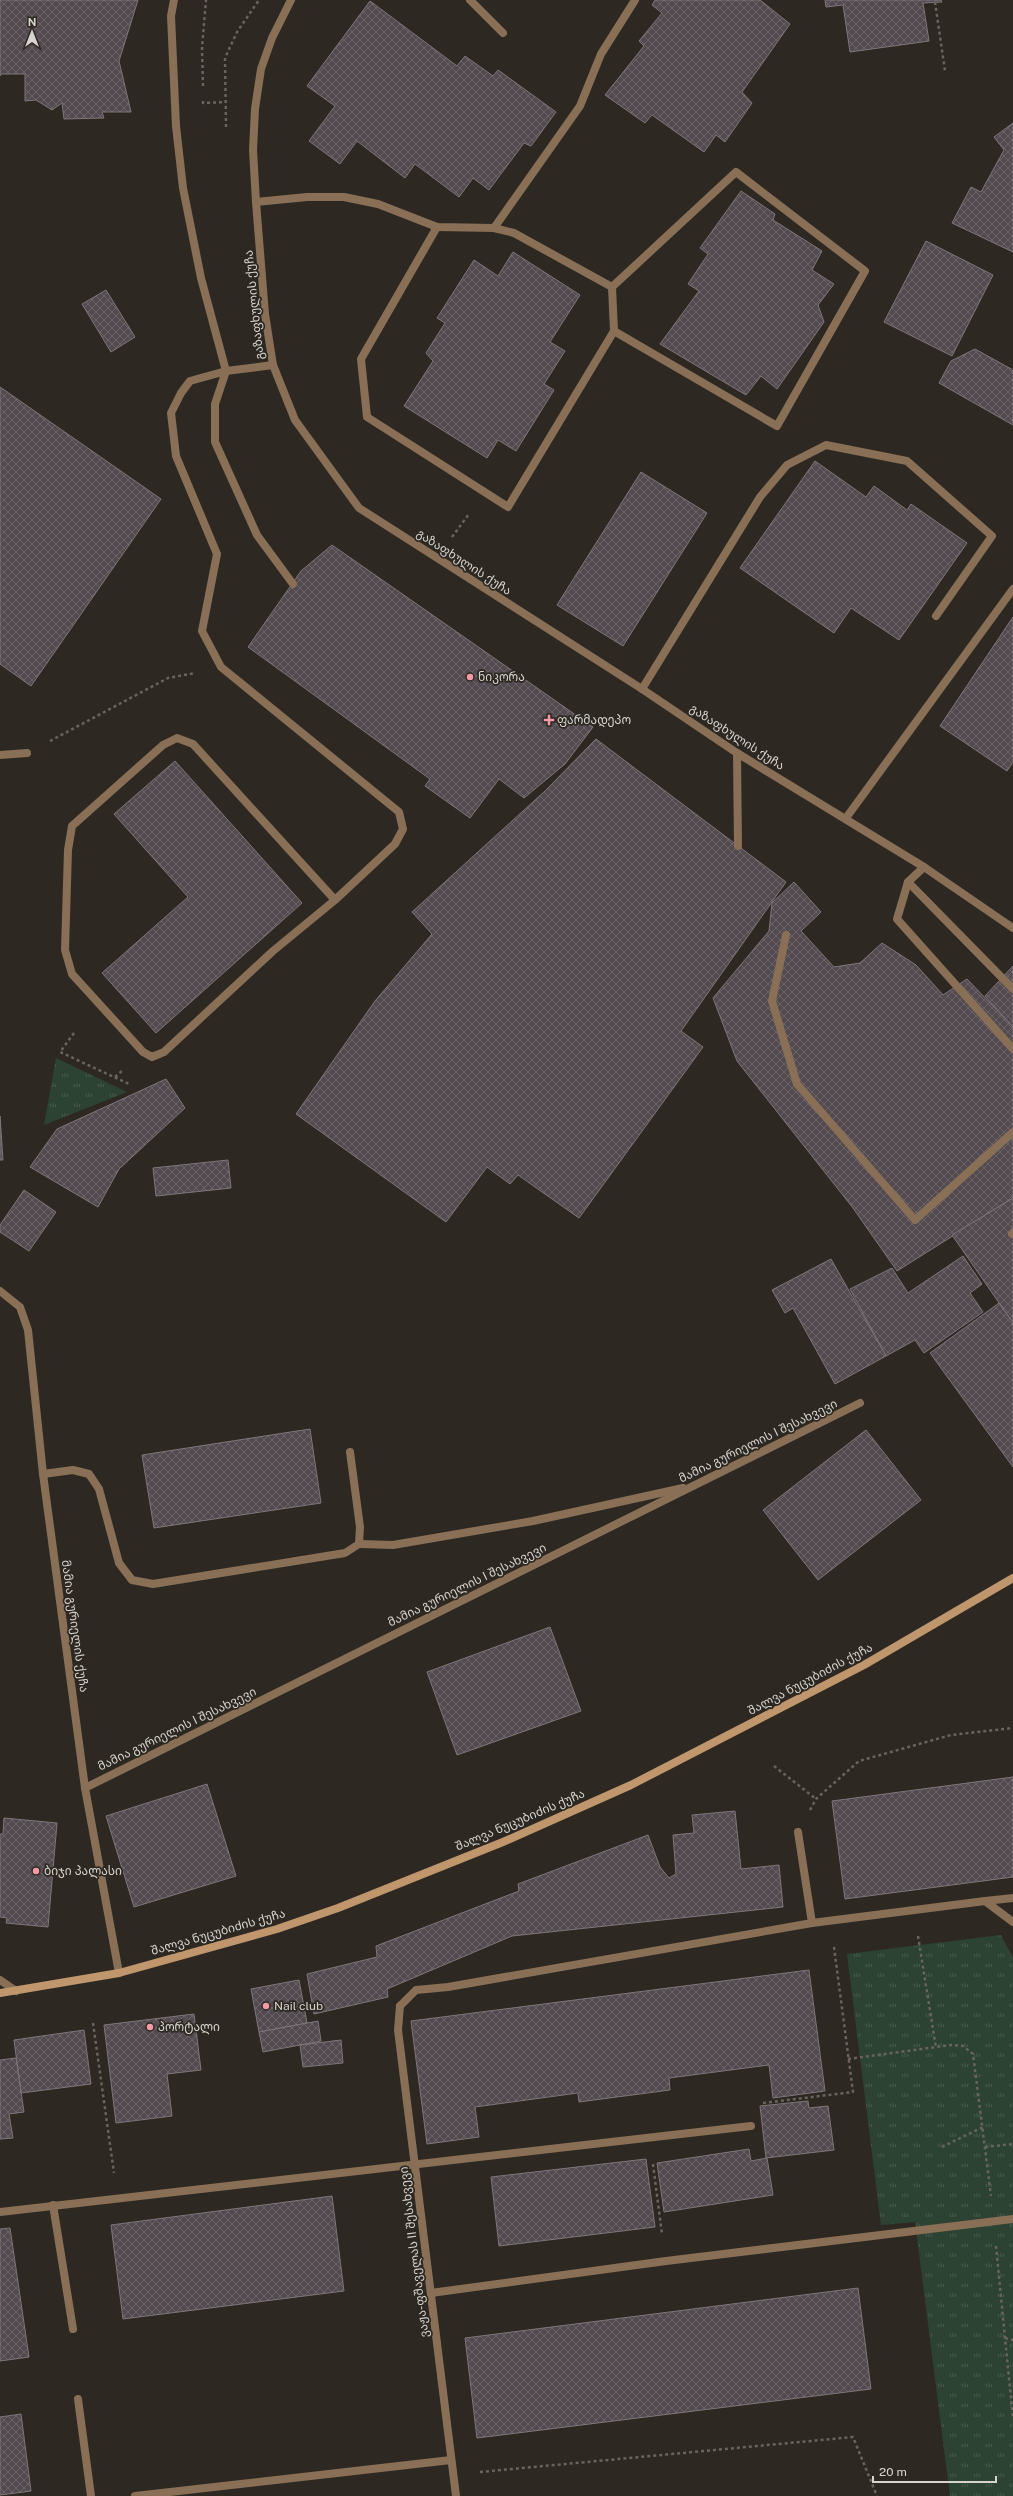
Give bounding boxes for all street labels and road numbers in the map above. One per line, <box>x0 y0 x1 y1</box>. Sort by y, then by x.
street label: გაზაფხულის ქუჩა <box>241 249 268 361</box>
street label: გაზაფხულის ქუჩა <box>413 526 514 599</box>
street label: გაზაფხულის ქუჩა <box>686 701 787 774</box>
street label: მამია გურიელის I შესახვევი <box>677 1396 840 1486</box>
street label: მამია გურიელის I შესახვევი <box>386 1540 549 1630</box>
street label: მამია გურიელის ქუჩა <box>58 1559 91 1693</box>
street label: შალვა ნუცუბიძის ქუჩა <box>745 1640 875 1719</box>
street label: მამია გურიელის I შესახვევი <box>96 1684 259 1774</box>
street label: შალვა ნუცუბიძის ქუჩა <box>453 1786 587 1855</box>
street label: შალვა ნუცუბიძის ქუჩა <box>149 1906 287 1959</box>
street label: ვაჟა-ფშაველას II შესახვევი <box>397 2166 432 2338</box>

